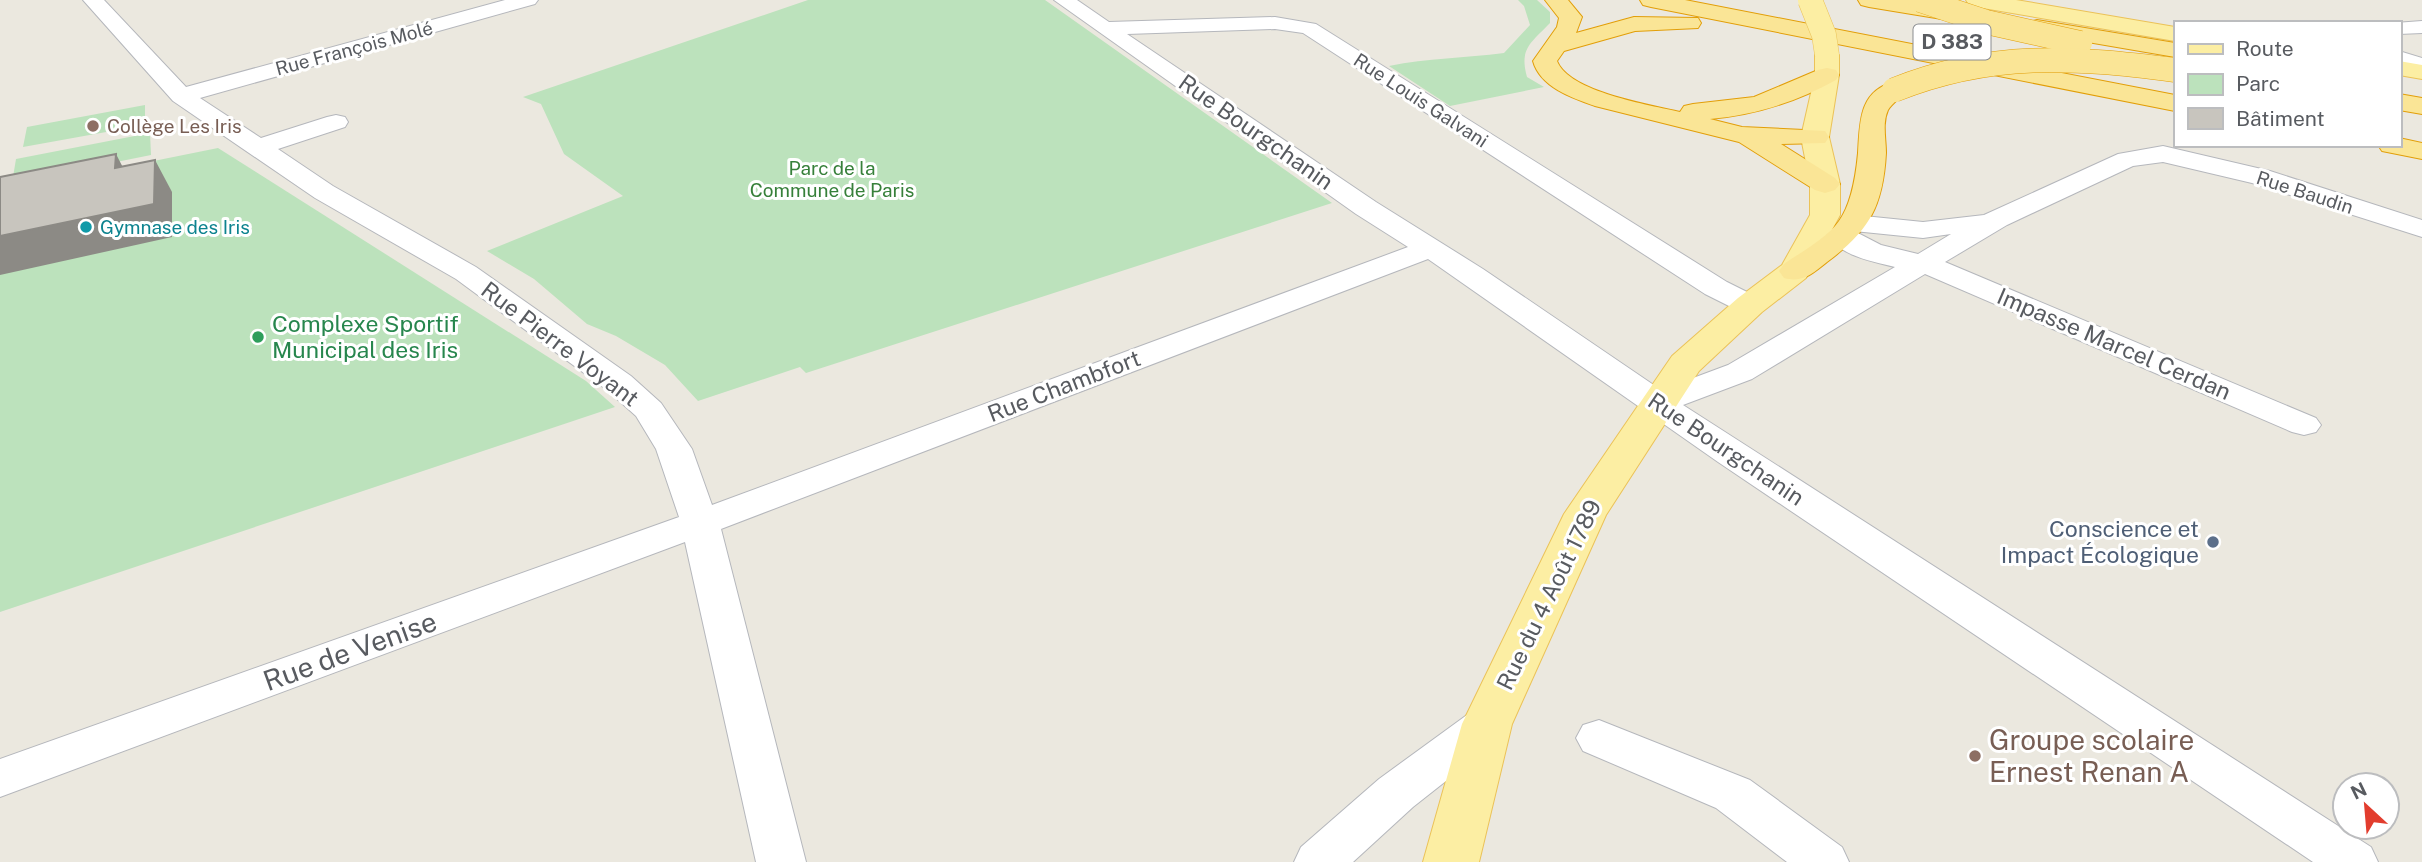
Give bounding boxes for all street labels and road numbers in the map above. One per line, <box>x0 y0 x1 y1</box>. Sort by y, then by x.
street label: Rue François Molé <box>273 16 435 80</box>
road number: D 383 <box>1913 24 1990 60</box>
street label: Rue Louis Galvani <box>1350 48 1492 152</box>
street label: Rue Bourgchanin <box>1174 68 1339 195</box>
street label: Rue Baudin <box>2254 166 2356 218</box>
street label: Rue Pierre Voyant <box>476 276 644 412</box>
street label: Impasse Marcel Cerdan <box>1993 282 2235 405</box>
street label: Rue Chambfort <box>984 344 1144 427</box>
street label: Rue Bourgchanin <box>1643 386 1809 511</box>
street label: Rue du 4 Août 1789 <box>1491 495 1606 694</box>
street label: Rue de Venise <box>259 604 441 697</box>

